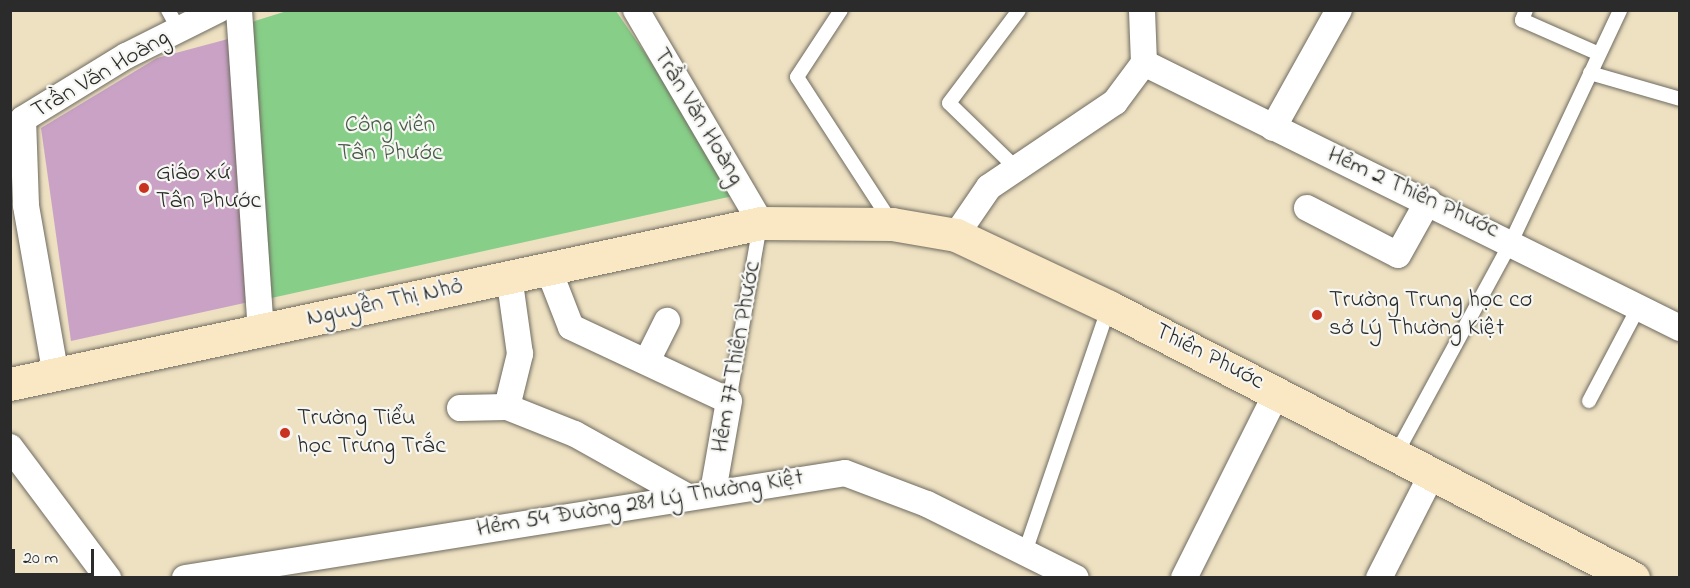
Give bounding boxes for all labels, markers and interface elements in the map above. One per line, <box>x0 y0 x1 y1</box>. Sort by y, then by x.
street label: Trần Văn Hoàng <box>27 24 175 126</box>
street label: Trần Văn Hoàng <box>646 43 750 191</box>
park label: Công viên Tân Phước <box>337 112 443 168</box>
street label: Hẻm 2 Thiên Phước <box>1323 141 1503 245</box>
place label: Giáo xứ Tân Phước <box>156 160 261 216</box>
marker: Giáo xứ Tân Phước <box>137 181 151 195</box>
street label: Hẻm 77 Thiên Phước <box>706 259 768 455</box>
street label: Nguyễn Thị Nhỏ <box>304 272 466 334</box>
place label: Trường Trung học cơ sở Lý Thường Kiệt <box>1329 287 1532 343</box>
marker: Trường Trung học cơ sở Lý Thường Kiệt <box>1310 308 1324 322</box>
street label: Thiên Phước <box>1150 317 1268 397</box>
place label: Trường Tiểu học Trưng Trắc <box>297 405 446 461</box>
marker: Trường Tiểu học Trưng Trắc <box>278 426 292 440</box>
street label: Hẻm 54 Đường 281 Lý Thường Kiệt <box>475 464 805 544</box>
scale bar <box>15 537 98 575</box>
text: 20 m <box>23 546 58 572</box>

